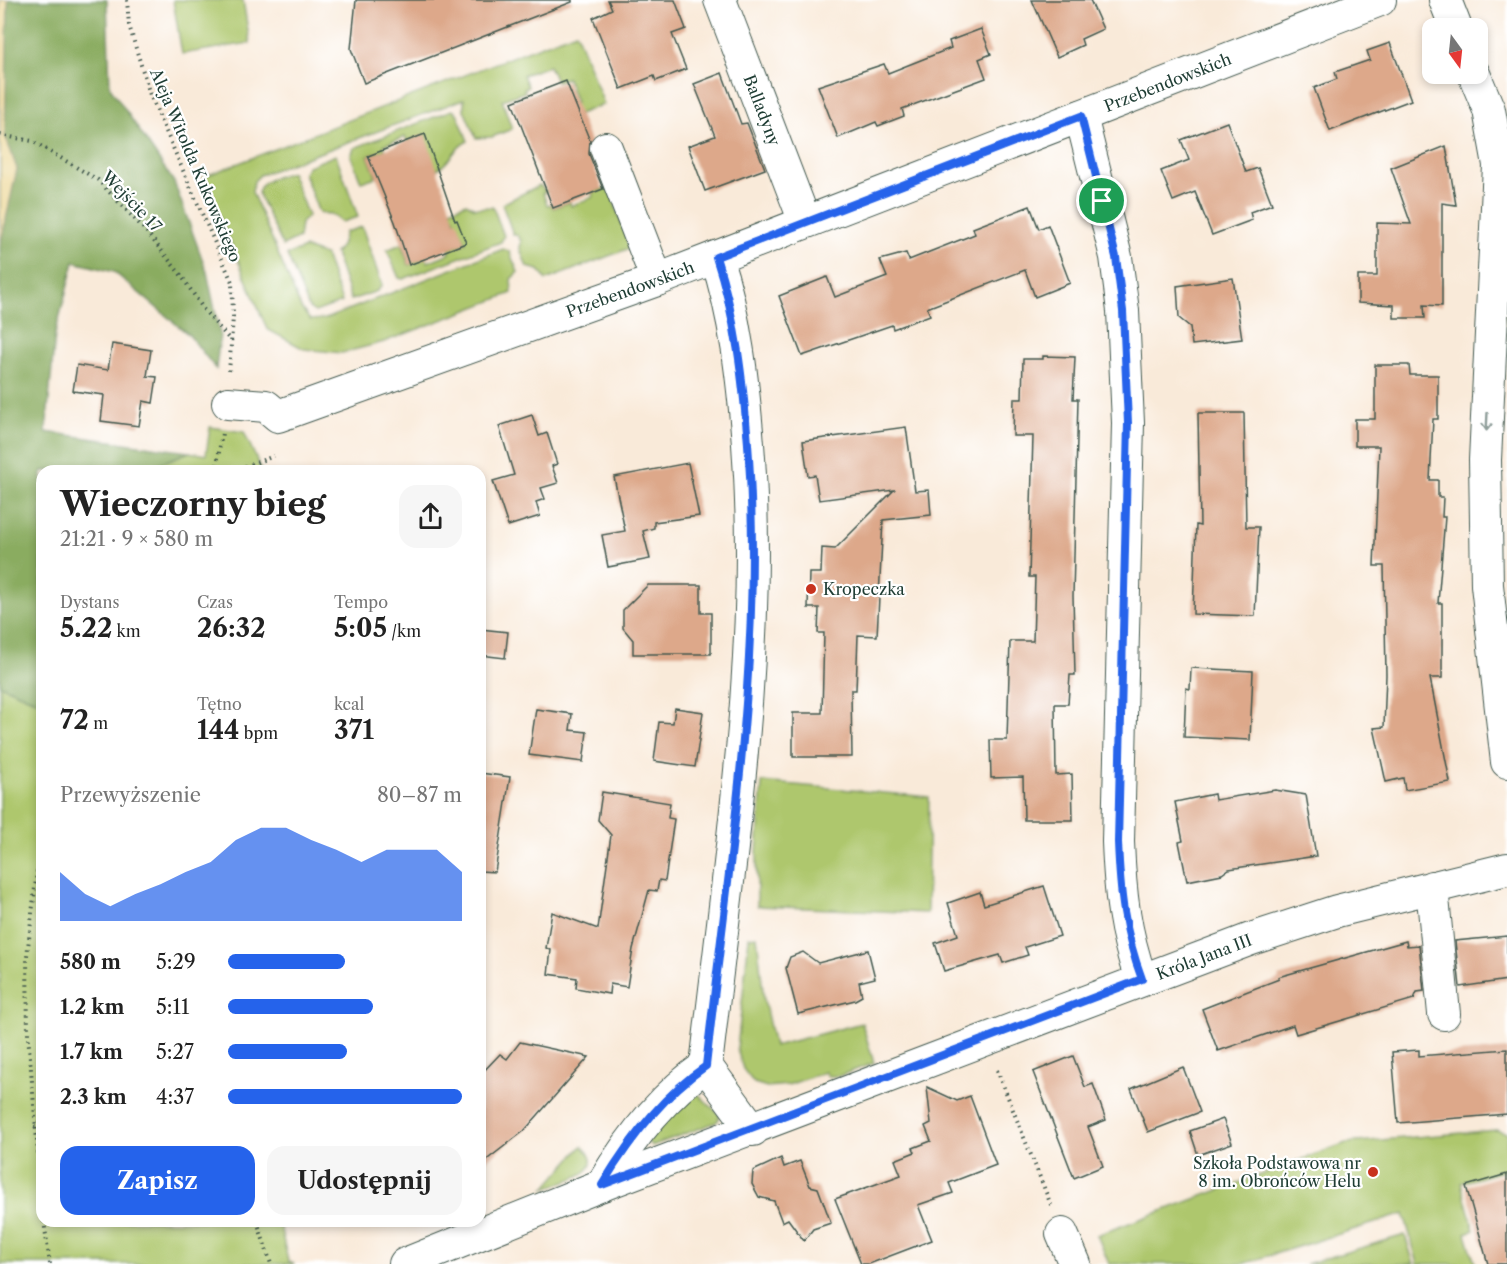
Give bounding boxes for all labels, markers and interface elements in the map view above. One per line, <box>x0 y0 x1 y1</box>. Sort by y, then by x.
north arrow <box>1422 18 1488 84</box>
map controls <box>1422 18 1488 84</box>
street label: Przebendowskich <box>1101 49 1234 116</box>
street label: Aleja Witolda Kukowskiego <box>146 64 246 265</box>
street label: Balladyny <box>740 72 785 150</box>
street label: Wejście 17 <box>97 165 166 236</box>
pin <box>1076 175 1127 226</box>
icon: arrive <box>1085 184 1118 217</box>
street label: Przebendowskich <box>563 257 697 322</box>
one-way arrow <box>1482 411 1493 431</box>
text: Wieczorny bieg <box>60 484 326 525</box>
button: share <box>399 485 462 548</box>
text: 21:21 · 9 × 580 m <box>60 527 213 551</box>
place label: Kropeczka <box>823 579 905 599</box>
marker: Kropeczka <box>804 582 818 596</box>
text: Dystans <box>60 592 120 612</box>
text: Czas <box>197 592 233 612</box>
text: Tempo <box>334 592 388 612</box>
text: 5.22 <box>60 612 112 644</box>
text: 26:32 <box>197 612 266 644</box>
text: 5:05 <box>334 612 387 644</box>
text: km <box>112 621 141 641</box>
text: /km <box>387 621 421 641</box>
text: Tętno <box>197 694 242 714</box>
text: kcal <box>334 694 364 714</box>
text: 72 <box>60 704 89 736</box>
text: m <box>89 713 108 733</box>
text: 144 <box>197 714 240 746</box>
text: 371 <box>334 714 374 746</box>
text: bpm <box>240 723 278 743</box>
text: Przewyższenie <box>60 783 201 807</box>
text: 80–87 m <box>377 783 462 807</box>
street label: Króla Jana III <box>1153 930 1255 984</box>
text: 580 m <box>60 950 121 974</box>
text: 5:29 <box>156 950 196 974</box>
text: 1.2 km <box>60 995 124 1019</box>
text: 5:11 <box>156 995 189 1019</box>
text: 1.7 km <box>60 1040 123 1064</box>
text: 5:27 <box>156 1040 194 1064</box>
text: 2.3 km <box>60 1085 127 1109</box>
text: 4:37 <box>156 1085 194 1109</box>
button: Zapisz <box>60 1146 255 1215</box>
button: Udostępnij <box>267 1146 462 1215</box>
place label: Szkoła Podstawowa nr 8 im. Obrońców Helu <box>1193 1153 1361 1191</box>
marker: Szkoła Podstawowa nr 8 im. Obrońców Helu <box>1366 1165 1380 1179</box>

